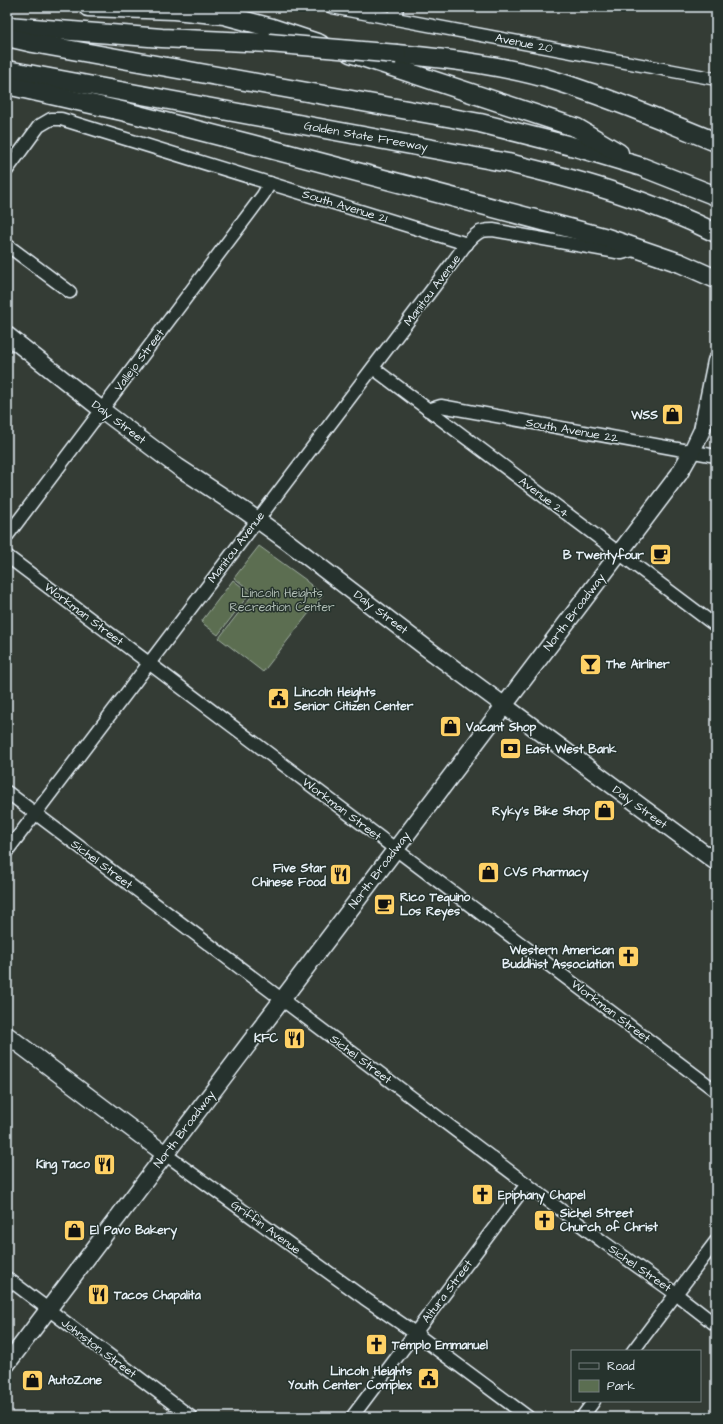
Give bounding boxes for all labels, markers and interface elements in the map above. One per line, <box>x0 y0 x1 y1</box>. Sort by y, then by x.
street label: Avenue 20 <box>494 30 555 57</box>
street label: Golden State Freeway <box>302 117 430 157</box>
street label: South Avenue 21 <box>300 185 390 228</box>
street label: Manitou Avenue <box>400 251 465 329</box>
street label: Vallejo Street <box>110 325 169 395</box>
street label: Daly Street <box>87 396 150 449</box>
shop icon: WSS <box>660 402 686 428</box>
place label: WSS <box>630 407 658 424</box>
street label: South Avenue 22 <box>524 414 620 447</box>
street label: Avenue 24 <box>515 473 572 522</box>
street label: Manitou Avenue <box>204 508 269 586</box>
cafe icon: B Twentyfour <box>647 542 673 568</box>
place label: B Twentyfour <box>563 547 644 565</box>
street label: North Broadway <box>540 570 610 655</box>
street label: Workman Street <box>41 579 127 650</box>
park label: Lincoln Heights Recreation Center <box>229 585 335 616</box>
street label: Daly Street <box>349 586 412 639</box>
bar icon: The Airliner <box>578 651 604 677</box>
place label: The Airliner <box>605 656 670 673</box>
place label: Lincoln Heights Senior Citizen Center <box>293 684 414 715</box>
public building icon: Lincoln Heights Senior Citizen Center <box>266 686 292 712</box>
shop icon: Vacant Shop <box>438 714 464 740</box>
place label: Vacant Shop <box>465 719 536 737</box>
bank icon: East West Bank <box>498 736 524 762</box>
place label: East West Bank <box>526 741 617 758</box>
street label: Workman Street <box>299 774 385 845</box>
street label: Daly Street <box>608 782 671 834</box>
shop icon: Ryky's Bike Shop <box>592 798 618 824</box>
place label: Ryky's Bike Shop <box>492 803 590 821</box>
street label: North Broadway <box>345 828 415 913</box>
street label: Sichel Street <box>67 836 136 893</box>
shop icon: CVS Pharmacy <box>475 859 501 885</box>
place label: Five Star Chinese Food <box>252 860 327 891</box>
restaurant icon: Five Star Chinese Food <box>328 862 354 888</box>
place label: CVS Pharmacy <box>504 864 589 882</box>
place label: Rico Tequino Los Reyes <box>400 889 471 921</box>
cafe icon: Rico Tequino Los Reyes <box>371 891 397 917</box>
place label: Western American Buddhist Association <box>502 942 614 973</box>
church icon: Western American Buddhist Association <box>616 944 642 970</box>
street label: Workman Street <box>568 976 654 1047</box>
restaurant icon: KFC <box>281 1025 307 1051</box>
place label: KFC <box>254 1030 278 1047</box>
street label: Sichel Street <box>326 1031 395 1088</box>
street label: North Broadway <box>150 1087 220 1172</box>
restaurant icon: King Taco <box>92 1151 118 1177</box>
place label: King Taco <box>36 1156 90 1175</box>
church icon: Epiphany Chapel <box>469 1182 495 1208</box>
place label: Epiphany Chapel <box>498 1187 585 1205</box>
street label: Griffin Avenue <box>227 1196 305 1259</box>
place label: Sichel Street Church of Christ <box>559 1205 658 1236</box>
church icon: Sichel Street Church of Christ <box>532 1207 558 1233</box>
shop icon: El Pavo Bakery <box>62 1217 88 1243</box>
place label: El Pavo Bakery <box>90 1222 177 1240</box>
street label: Sichel Street <box>605 1240 675 1296</box>
street label: Altura Street <box>418 1256 477 1326</box>
restaurant icon: Tacos Chapalita <box>85 1282 111 1308</box>
place label: Tacos Chapalita <box>113 1287 202 1305</box>
street label: Johnston Street <box>57 1314 140 1383</box>
church icon: Templo Emmanuel <box>363 1332 389 1358</box>
place label: Templo Emmanuel <box>391 1337 488 1355</box>
legend <box>571 1350 701 1402</box>
text: Road <box>607 1358 635 1375</box>
place label: Lincoln Heights Youth Center Complex <box>288 1363 412 1395</box>
public building icon: Lincoln Heights Youth Center Complex <box>415 1365 441 1391</box>
shop icon: AutoZone <box>19 1367 45 1393</box>
place label: AutoZone <box>48 1372 103 1389</box>
text: Park <box>607 1378 635 1395</box>

